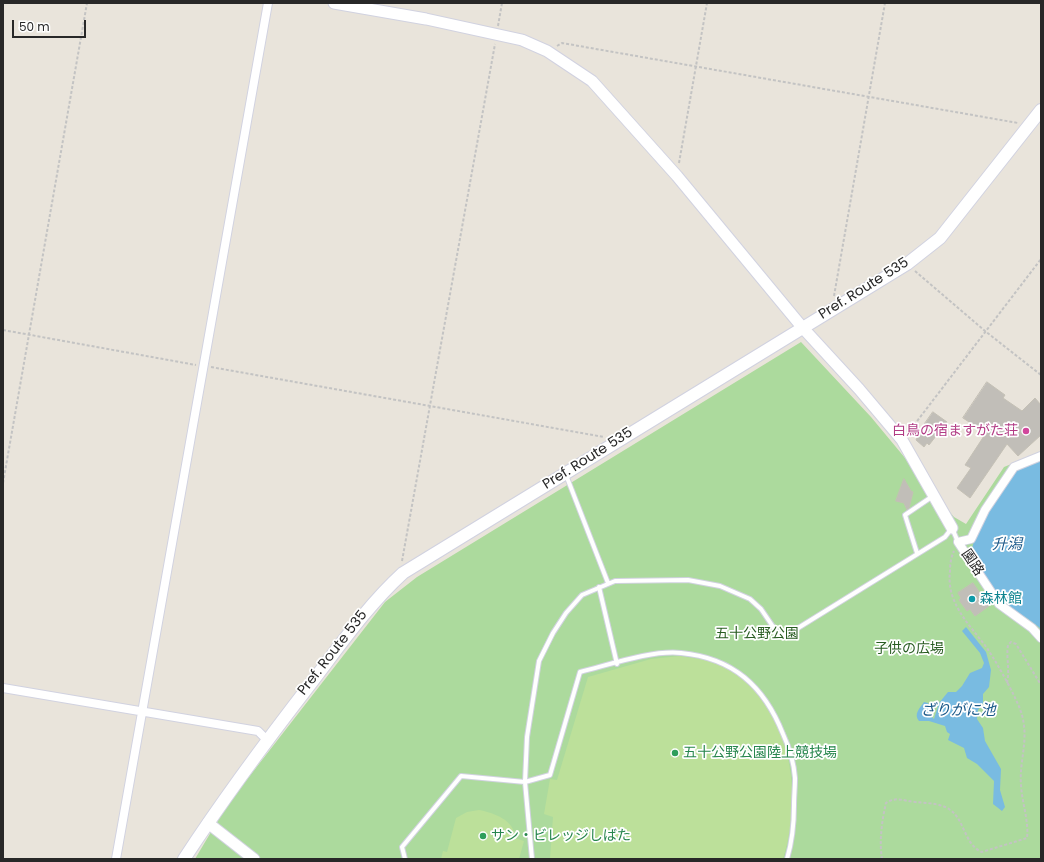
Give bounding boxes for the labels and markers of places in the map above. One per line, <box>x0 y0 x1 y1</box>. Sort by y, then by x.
place label: 白鳥の宿ますがた荘 <box>892 423 1018 439</box>
marker: 白鳥の宿ますがた荘 <box>1021 426 1031 436</box>
place label: 森林館 <box>980 591 1022 607</box>
marker: 森林館 <box>967 594 977 604</box>
place label: 五十公野公園陸上競技場 <box>683 745 837 761</box>
marker: 五十公野公園陸上競技場 <box>670 748 680 758</box>
place label: サン・ビレッジしばた <box>491 828 631 844</box>
marker: サン・ビレッジしばた <box>478 831 488 841</box>

